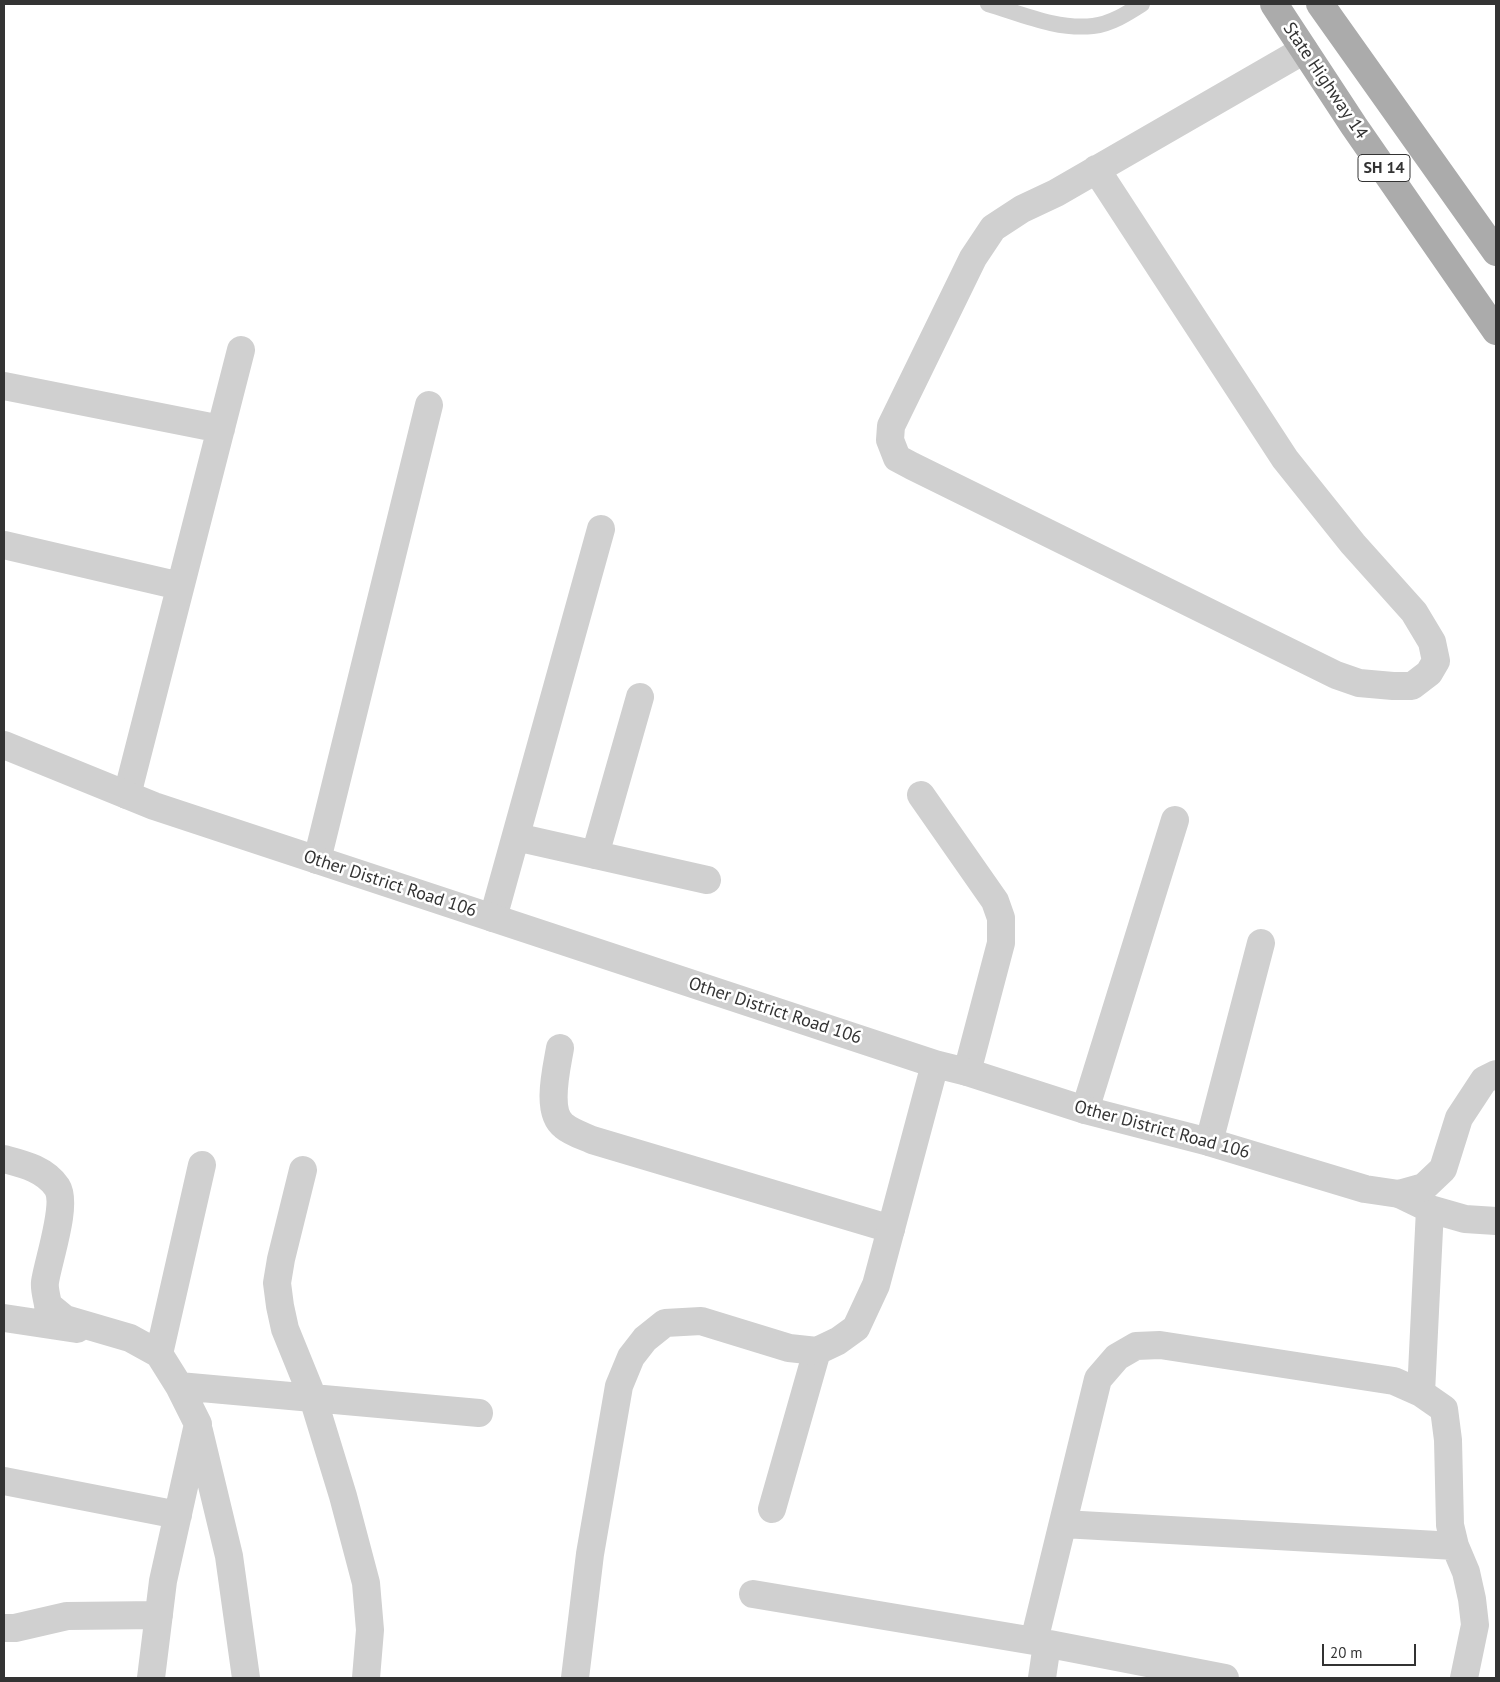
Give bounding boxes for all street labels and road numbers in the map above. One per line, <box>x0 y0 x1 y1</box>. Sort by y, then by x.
street label: State Highway 14 <box>1278 19 1372 143</box>
road number: SH 14 <box>1358 154 1410 182</box>
street label: Other District Road 106 <box>301 846 479 922</box>
street label: Other District Road 106 <box>686 973 864 1049</box>
street label: Other District Road 106 <box>1072 1096 1252 1164</box>

